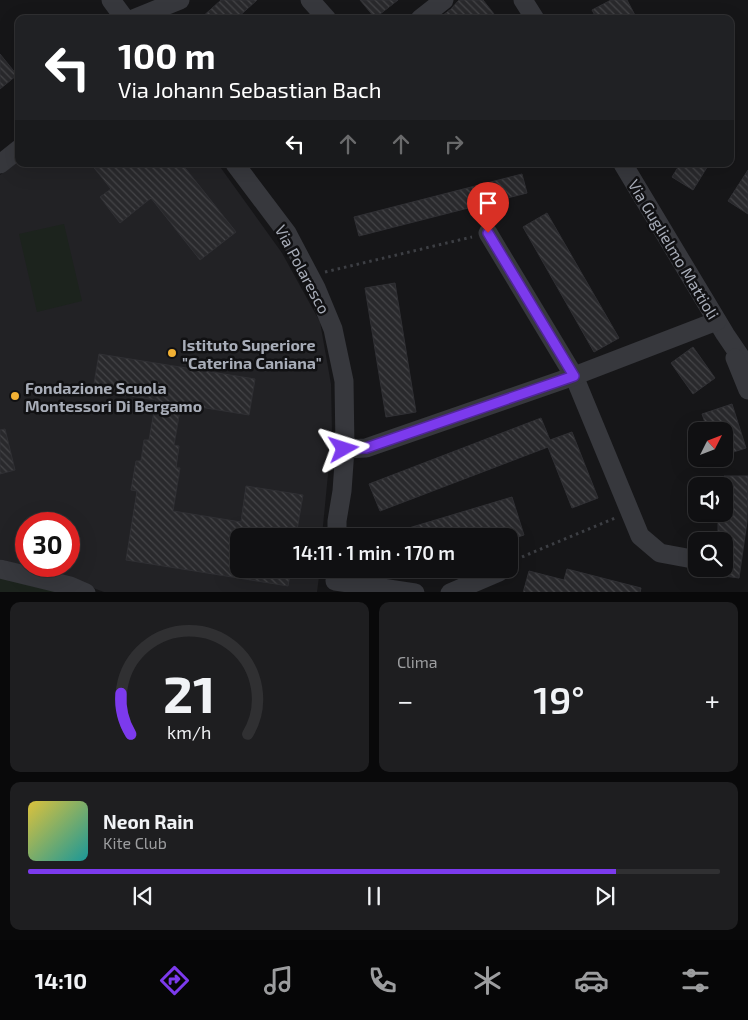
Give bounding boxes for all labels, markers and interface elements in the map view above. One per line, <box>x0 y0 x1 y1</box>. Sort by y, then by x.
text: 100 m <box>118 34 216 76</box>
icon: left <box>35 35 100 100</box>
text: Via Johann Sebastian Bach <box>118 76 382 102</box>
icon: left <box>281 130 309 158</box>
icon: ahead <box>334 130 362 158</box>
icon: ahead <box>387 130 415 158</box>
icon: right <box>440 130 468 158</box>
street label: Via Guglielmo Mattioli <box>625 176 723 322</box>
pin <box>467 182 509 233</box>
icon: arrive <box>474 189 502 217</box>
street label: Via Polaresco <box>272 221 334 317</box>
place label: Istituto Superiore "Caterina Caniana" <box>182 335 322 372</box>
marker: Istituto Superiore "Caterina Caniana" <box>166 347 178 359</box>
place label: Fondazione Scuola Montessori Di Bergamo <box>25 378 202 415</box>
marker: Fondazione Scuola Montessori Di Bergamo <box>9 390 21 402</box>
position arrow <box>317 422 369 474</box>
north arrow <box>688 422 732 468</box>
map controls <box>688 422 733 577</box>
button: sound <box>688 477 733 522</box>
speed limit sign: 30 <box>15 512 80 577</box>
button: search <box>688 532 733 577</box>
text: 14:11 · 1 min · 170 m <box>293 541 455 564</box>
text: Clima <box>397 652 438 671</box>
text: 21 <box>163 661 216 723</box>
text: 19° <box>533 676 585 722</box>
text: − <box>397 683 413 717</box>
text: + <box>705 683 720 717</box>
text: km/h <box>167 721 212 743</box>
text: Neon Rain <box>103 810 194 833</box>
text: Kite Club <box>103 833 167 852</box>
icon: previous <box>129 882 157 910</box>
icon: pause <box>360 882 388 910</box>
icon: next <box>591 882 619 910</box>
icon: directions <box>157 963 192 998</box>
icon: music <box>261 963 296 998</box>
icon: phone <box>365 963 400 998</box>
icon: climate <box>470 963 505 998</box>
icon: car <box>574 963 609 998</box>
icon: filters <box>678 963 713 998</box>
text: 14:10 <box>35 967 87 993</box>

